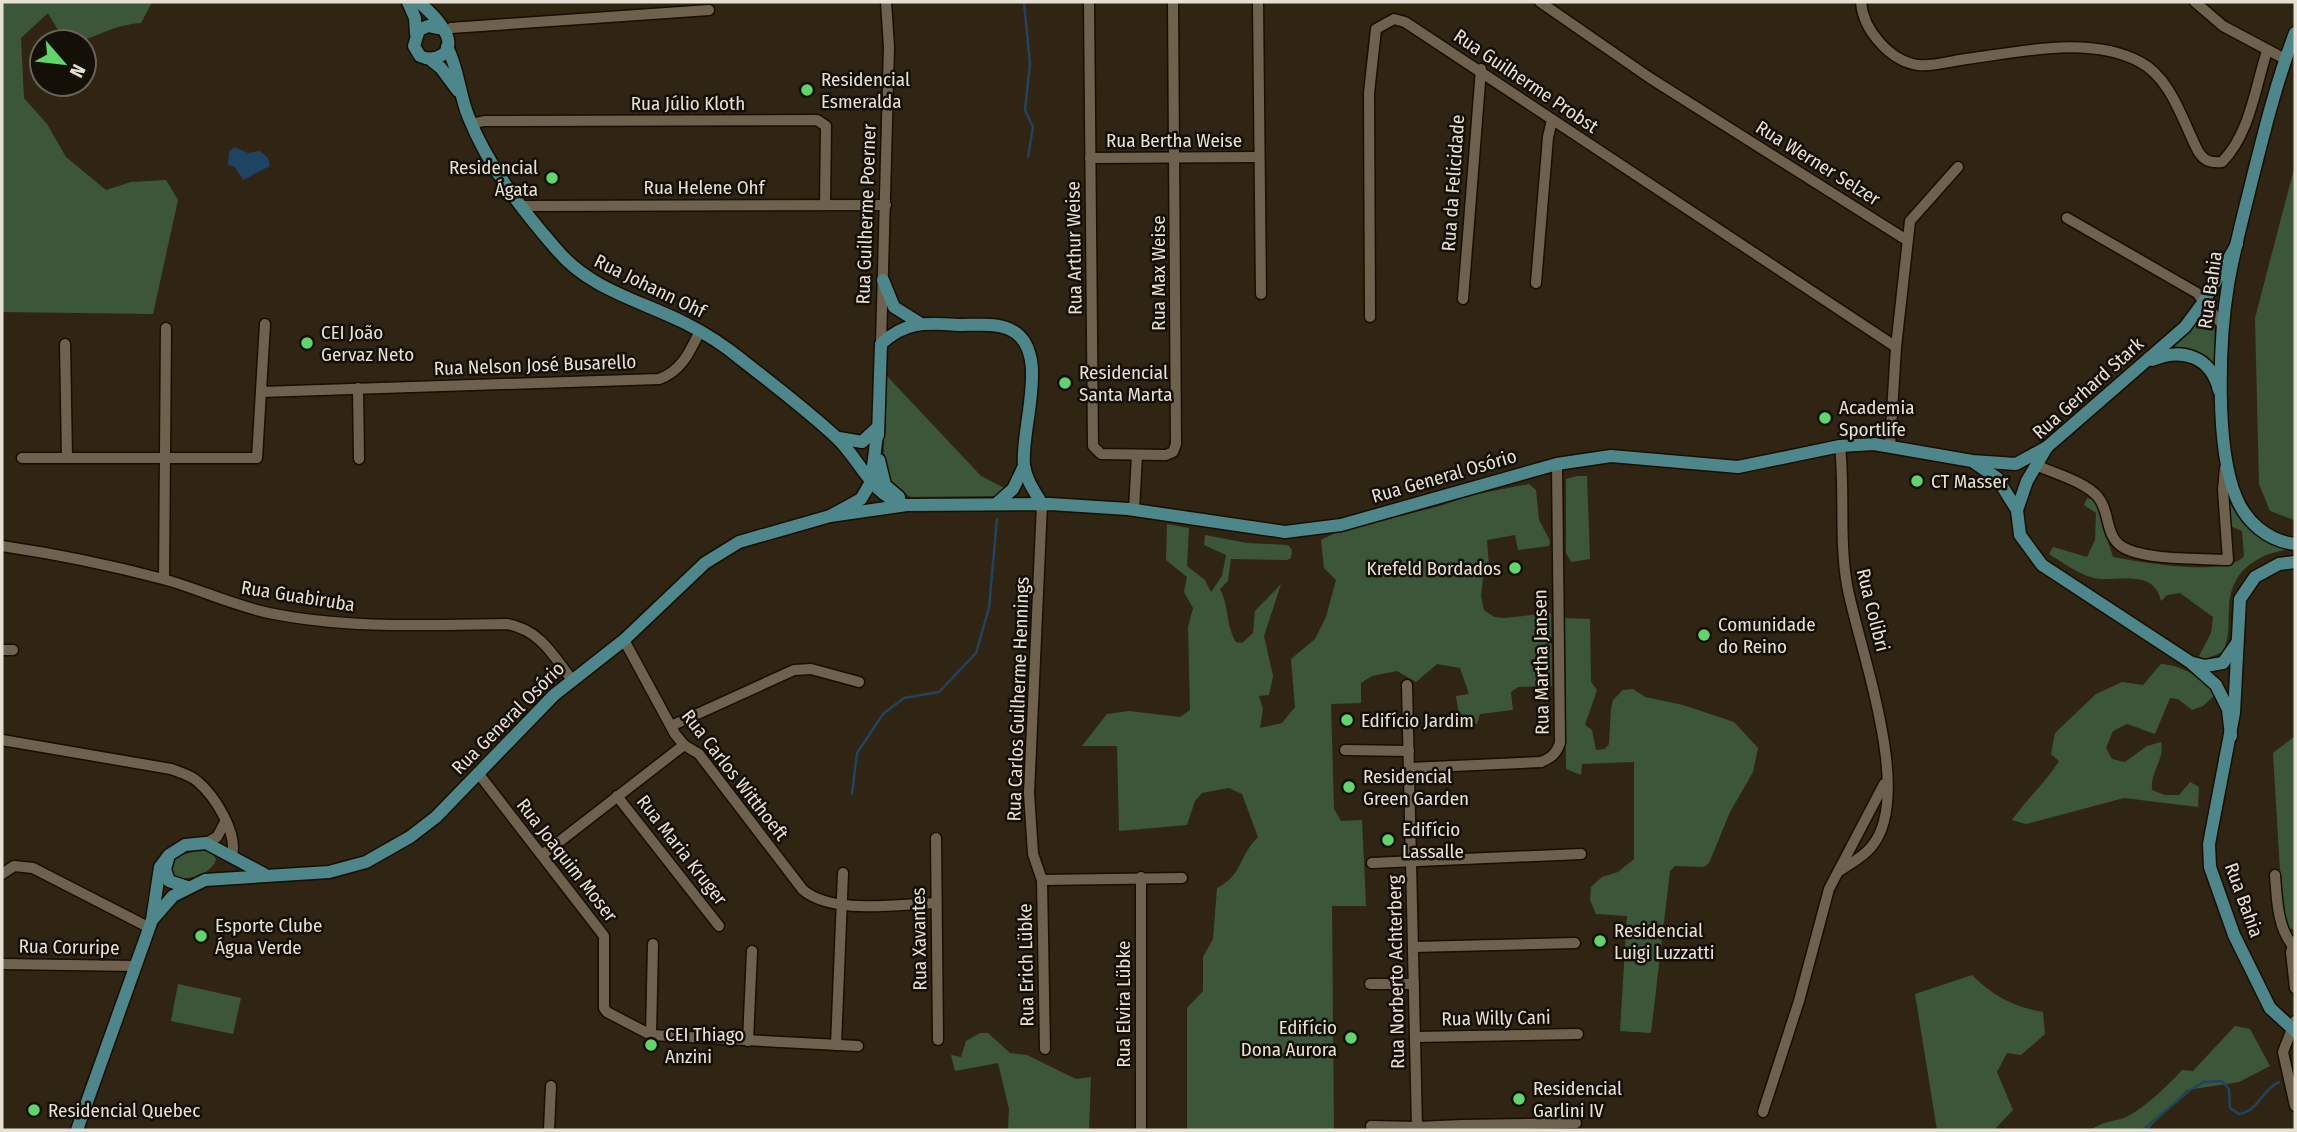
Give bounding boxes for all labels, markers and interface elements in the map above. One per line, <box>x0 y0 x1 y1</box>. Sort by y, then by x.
street label: Rua Guilherme Probst <box>1449 24 1603 138</box>
north arrow <box>28 28 98 98</box>
text: N <box>65 60 90 81</box>
place label: Residencial Esmeralda <box>821 68 910 113</box>
marker: Residencial Esmeralda <box>799 82 815 98</box>
street label: Rua Júlio Kloth <box>631 92 745 115</box>
street label: Rua da Felicidade <box>1437 114 1469 252</box>
street label: Rua Werner Selzer <box>1752 116 1885 211</box>
street label: Rua Guilherme Poerner <box>851 123 881 305</box>
street label: Rua Bertha Weise <box>1106 129 1242 152</box>
place label: Residencial Ágata <box>449 156 538 201</box>
marker: Residencial Ágata <box>544 170 560 186</box>
street label: Rua Helene Ohf <box>644 176 766 199</box>
street label: Rua Arthur Weise <box>1061 181 1087 315</box>
street label: Rua Max Weise <box>1147 215 1170 331</box>
street label: Rua Johann Ohf <box>591 249 710 323</box>
street label: Rua Bahia <box>2193 250 2227 330</box>
place label: CEI João Gervaz Neto <box>321 321 414 366</box>
street label: Rua Gerhard Stark <box>2028 332 2148 444</box>
marker: CEI João Gervaz Neto <box>299 335 315 351</box>
street label: Rua Nelson José Busarello <box>433 350 637 380</box>
place label: Residencial Santa Marta <box>1079 361 1172 406</box>
marker: Residencial Santa Marta <box>1057 375 1073 391</box>
place label: Academia Sportlife <box>1839 396 1915 441</box>
marker: Academia Sportlife <box>1817 410 1833 426</box>
street label: Rua General Osório <box>1369 444 1519 508</box>
place label: CT Masser <box>1931 470 2009 493</box>
marker: CT Masser <box>1909 473 1925 489</box>
place label: Krefeld Bordados <box>1367 557 1501 580</box>
marker: Krefeld Bordados <box>1507 560 1523 576</box>
street label: Rua Colibri <box>1852 566 1894 654</box>
street label: Rua Guabiruba <box>239 576 357 616</box>
street label: Rua Carlos Guilherme Hennings <box>1002 576 1034 822</box>
street label: Rua Martha Jansen <box>1528 589 1554 735</box>
place label: Comunidade do Reino <box>1718 613 1816 658</box>
marker: Comunidade do Reino <box>1696 627 1712 643</box>
street label: Rua General Osório <box>447 657 569 779</box>
street label: Rua Carlos Witthoeft <box>677 705 794 846</box>
place label: Edifício Jardim <box>1361 709 1474 732</box>
marker: Edifício Jardim <box>1339 712 1355 728</box>
place label: Residencial Green Garden <box>1363 765 1469 810</box>
marker: Residencial Green Garden <box>1341 779 1357 795</box>
street label: Rua Maria Kruger <box>632 790 732 910</box>
street label: Rua Joaquim Moser <box>512 794 622 926</box>
place label: Edifício Lassalle <box>1402 818 1464 863</box>
marker: Edifício Lassalle <box>1380 832 1396 848</box>
street label: Rua Bahia <box>2220 859 2268 941</box>
street label: Rua Norberto Achterberg <box>1383 875 1409 1069</box>
street label: Rua Xavantes <box>907 887 931 991</box>
street label: Rua Erich Lübke <box>1013 903 1039 1027</box>
place label: Esporte Clube Água Verde <box>215 914 322 959</box>
place label: Residencial Luigi Luzzatti <box>1614 919 1714 964</box>
marker: Esporte Clube Água Verde <box>193 928 209 944</box>
marker: Residencial Luigi Luzzatti <box>1592 933 1608 949</box>
street label: Rua Coruripe <box>18 935 120 959</box>
street label: Rua Elvira Lübke <box>1112 941 1135 1067</box>
street label: Rua Willy Cani <box>1441 1006 1551 1030</box>
place label: Edifício Dona Aurora <box>1241 1016 1337 1061</box>
place label: CEI Thiago Anzini <box>665 1023 744 1068</box>
marker: Edifício Dona Aurora <box>1343 1030 1359 1046</box>
marker: CEI Thiago Anzini <box>643 1037 659 1053</box>
place label: Residencial Garlini IV <box>1533 1077 1622 1122</box>
marker: Residencial Garlini IV <box>1511 1091 1527 1107</box>
place label: Residencial Quebec <box>48 1099 200 1122</box>
marker: Residencial Quebec <box>26 1102 42 1118</box>

